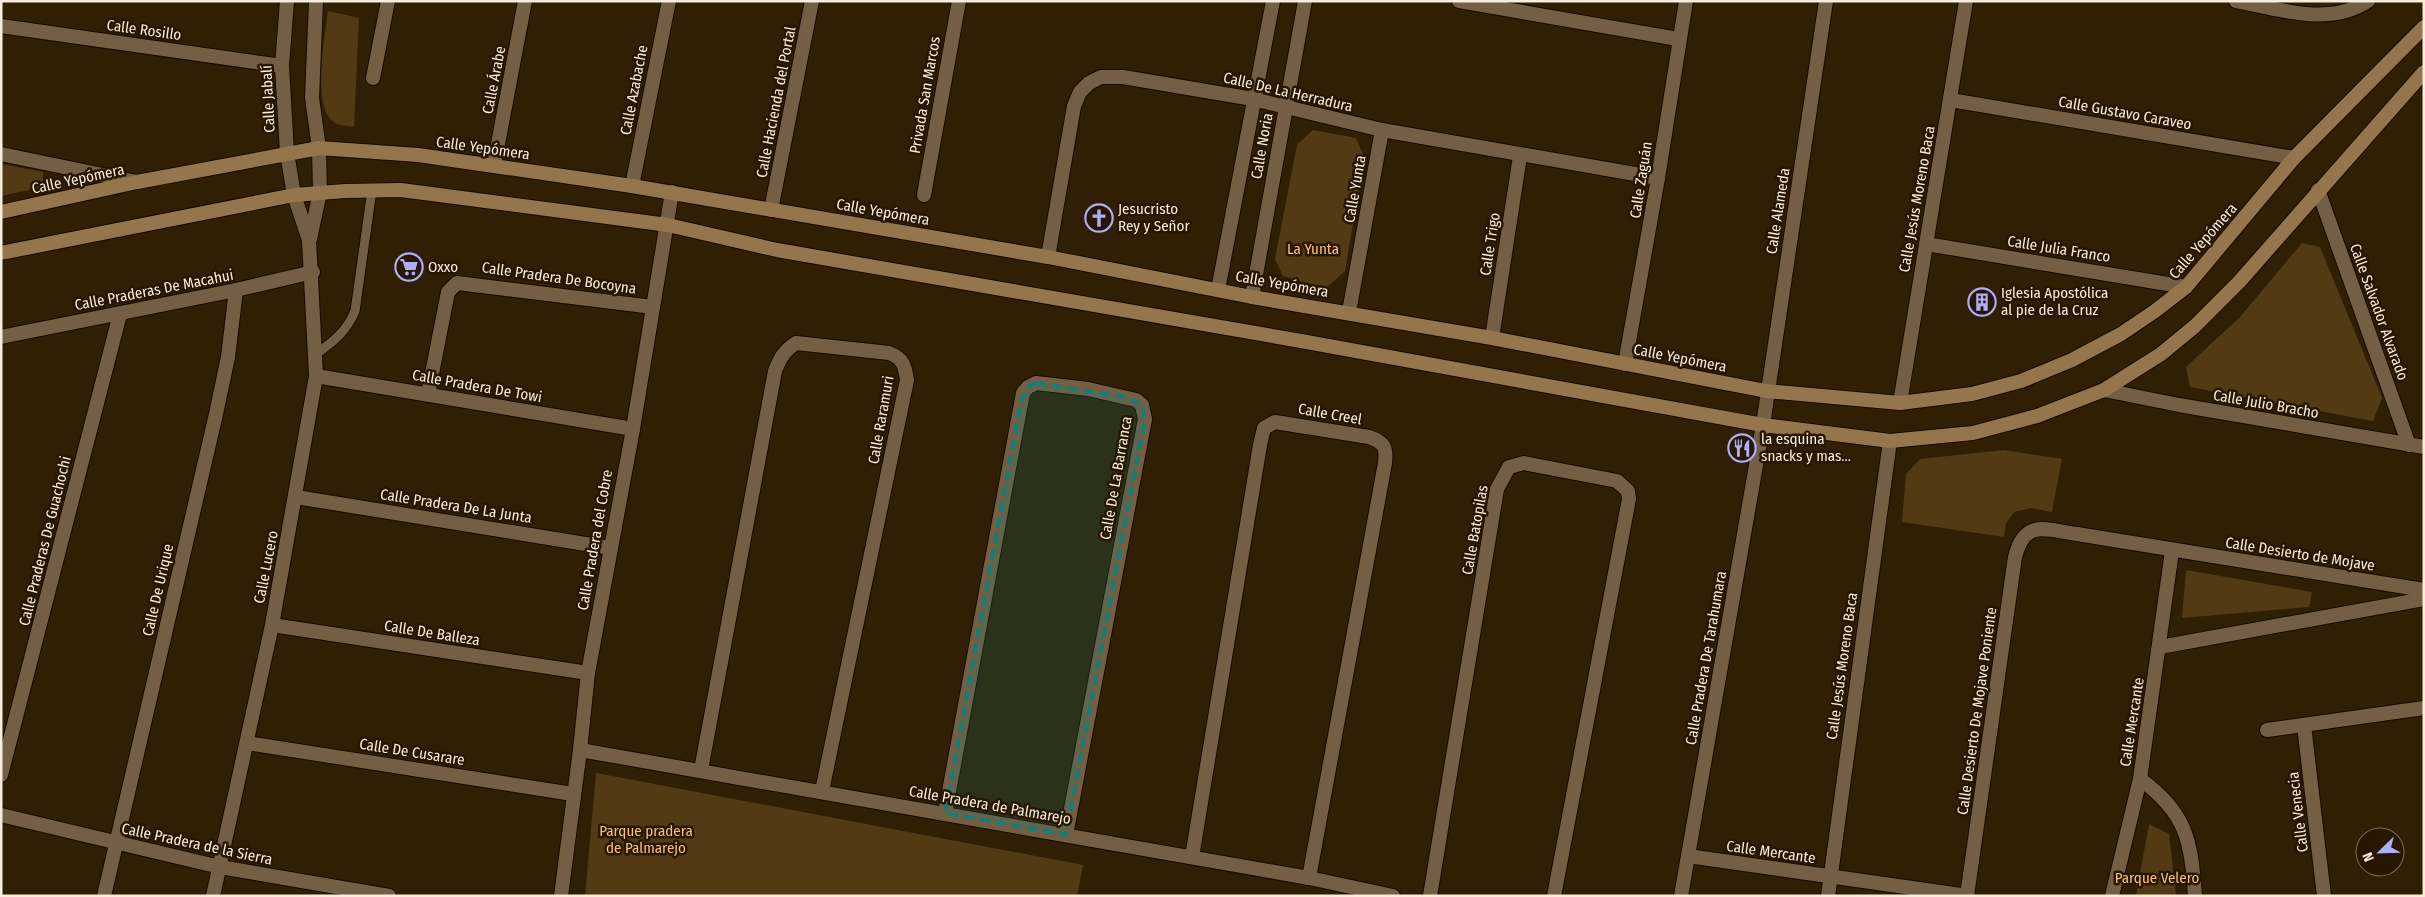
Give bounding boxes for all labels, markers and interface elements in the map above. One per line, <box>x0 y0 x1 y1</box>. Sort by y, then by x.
street label: Calle Rosillo <box>106 16 183 44</box>
street label: Calle Hacienda del Portal <box>752 25 800 179</box>
street label: Privada San Marcos <box>906 35 944 155</box>
street label: Calle Azabache <box>616 43 652 137</box>
street label: Calle Árabe <box>479 44 509 116</box>
street label: Calle Jabalí <box>257 65 279 133</box>
street label: Calle De La Herradura <box>1221 68 1355 116</box>
street label: Calle Gustavo Caraveo <box>2057 92 2193 134</box>
street label: Calle Noria <box>1247 112 1277 180</box>
street label: Calle Jesús Moreno Baca <box>1895 124 1939 274</box>
street label: Calle Yepómera <box>435 133 531 163</box>
street label: Calle Zaguán <box>1626 140 1656 220</box>
street label: Calle Yunta <box>1340 154 1370 224</box>
street label: Calle Yepómera <box>30 160 126 198</box>
street label: Calle Alameda <box>1762 167 1794 255</box>
street label: Calle Yepómera <box>835 195 931 229</box>
street label: Calle Yepómera <box>2165 199 2241 283</box>
place label: Jesucristo Rey y Señor <box>1118 200 1190 235</box>
church icon: Jesucristo Rey y Señor <box>1084 203 1114 233</box>
street label: Calle Trigo <box>1476 211 1504 277</box>
street label: Calle Julia Franco <box>2006 232 2112 266</box>
park label: La Yunta <box>1287 240 1339 258</box>
street label: Calle Salvador Alvarado <box>2346 241 2412 383</box>
supermarket icon: Oxxo <box>394 252 424 282</box>
place label: Oxxo <box>428 258 458 276</box>
street label: Calle Pradera De Bocoyna <box>481 258 637 298</box>
street label: Calle Praderas De Macahui <box>73 266 235 314</box>
street label: Calle Yepómera <box>1234 267 1330 301</box>
place label: Iglesia Apostólica al pie de la Cruz <box>2001 284 2108 319</box>
building icon: Iglesia Apostólica al pie de la Cruz <box>1967 287 1997 317</box>
street label: Calle Yepómera <box>1632 340 1728 376</box>
street label: Calle Pradera De Towi <box>411 366 543 406</box>
street label: Calle Raramuri <box>864 374 898 466</box>
street label: Calle Julio Bracho <box>2212 386 2320 422</box>
street label: Calle Creel <box>1297 400 1363 428</box>
street label: Calle De La Barranca <box>1096 415 1136 541</box>
place label: la esquina snacks y mas... <box>1761 430 1851 465</box>
restaurant icon: la esquina snacks y mas... <box>1727 433 1757 463</box>
street label: Calle Praderas De Guachochi <box>15 454 75 628</box>
street label: Calle Pradera del Cobre <box>574 468 616 612</box>
street label: Calle Batopilas <box>1458 484 1492 576</box>
street label: Calle Pradera De La Junta <box>379 485 533 527</box>
street label: Calle Lucero <box>250 529 282 605</box>
street label: Calle Desierto de Mojave <box>2224 533 2376 575</box>
street label: Calle De Urique <box>139 542 177 638</box>
street label: Calle Pradera De Tarahumara <box>1682 570 1730 746</box>
street label: Calle Jesús Moreno Baca <box>1823 591 1861 741</box>
street label: Calle Desierto De Mojave Poniente <box>1954 606 2000 816</box>
street label: Calle De Balleza <box>383 617 481 649</box>
street label: Calle Mercante <box>2116 676 2148 768</box>
street label: Calle De Cusarare <box>358 735 466 769</box>
street label: Calle Venecia <box>2284 771 2312 853</box>
street label: Calle Pradera de Palmarejo <box>908 782 1073 828</box>
street label: Calle Pradera de la Sierra <box>120 819 274 869</box>
park label: Parque pradera de Palmarejo <box>599 822 693 857</box>
north arrow <box>2355 827 2405 877</box>
street label: Calle Mercante <box>1725 837 1817 867</box>
text: N <box>2359 850 2378 864</box>
park label: Parque Velero <box>2115 869 2199 887</box>

